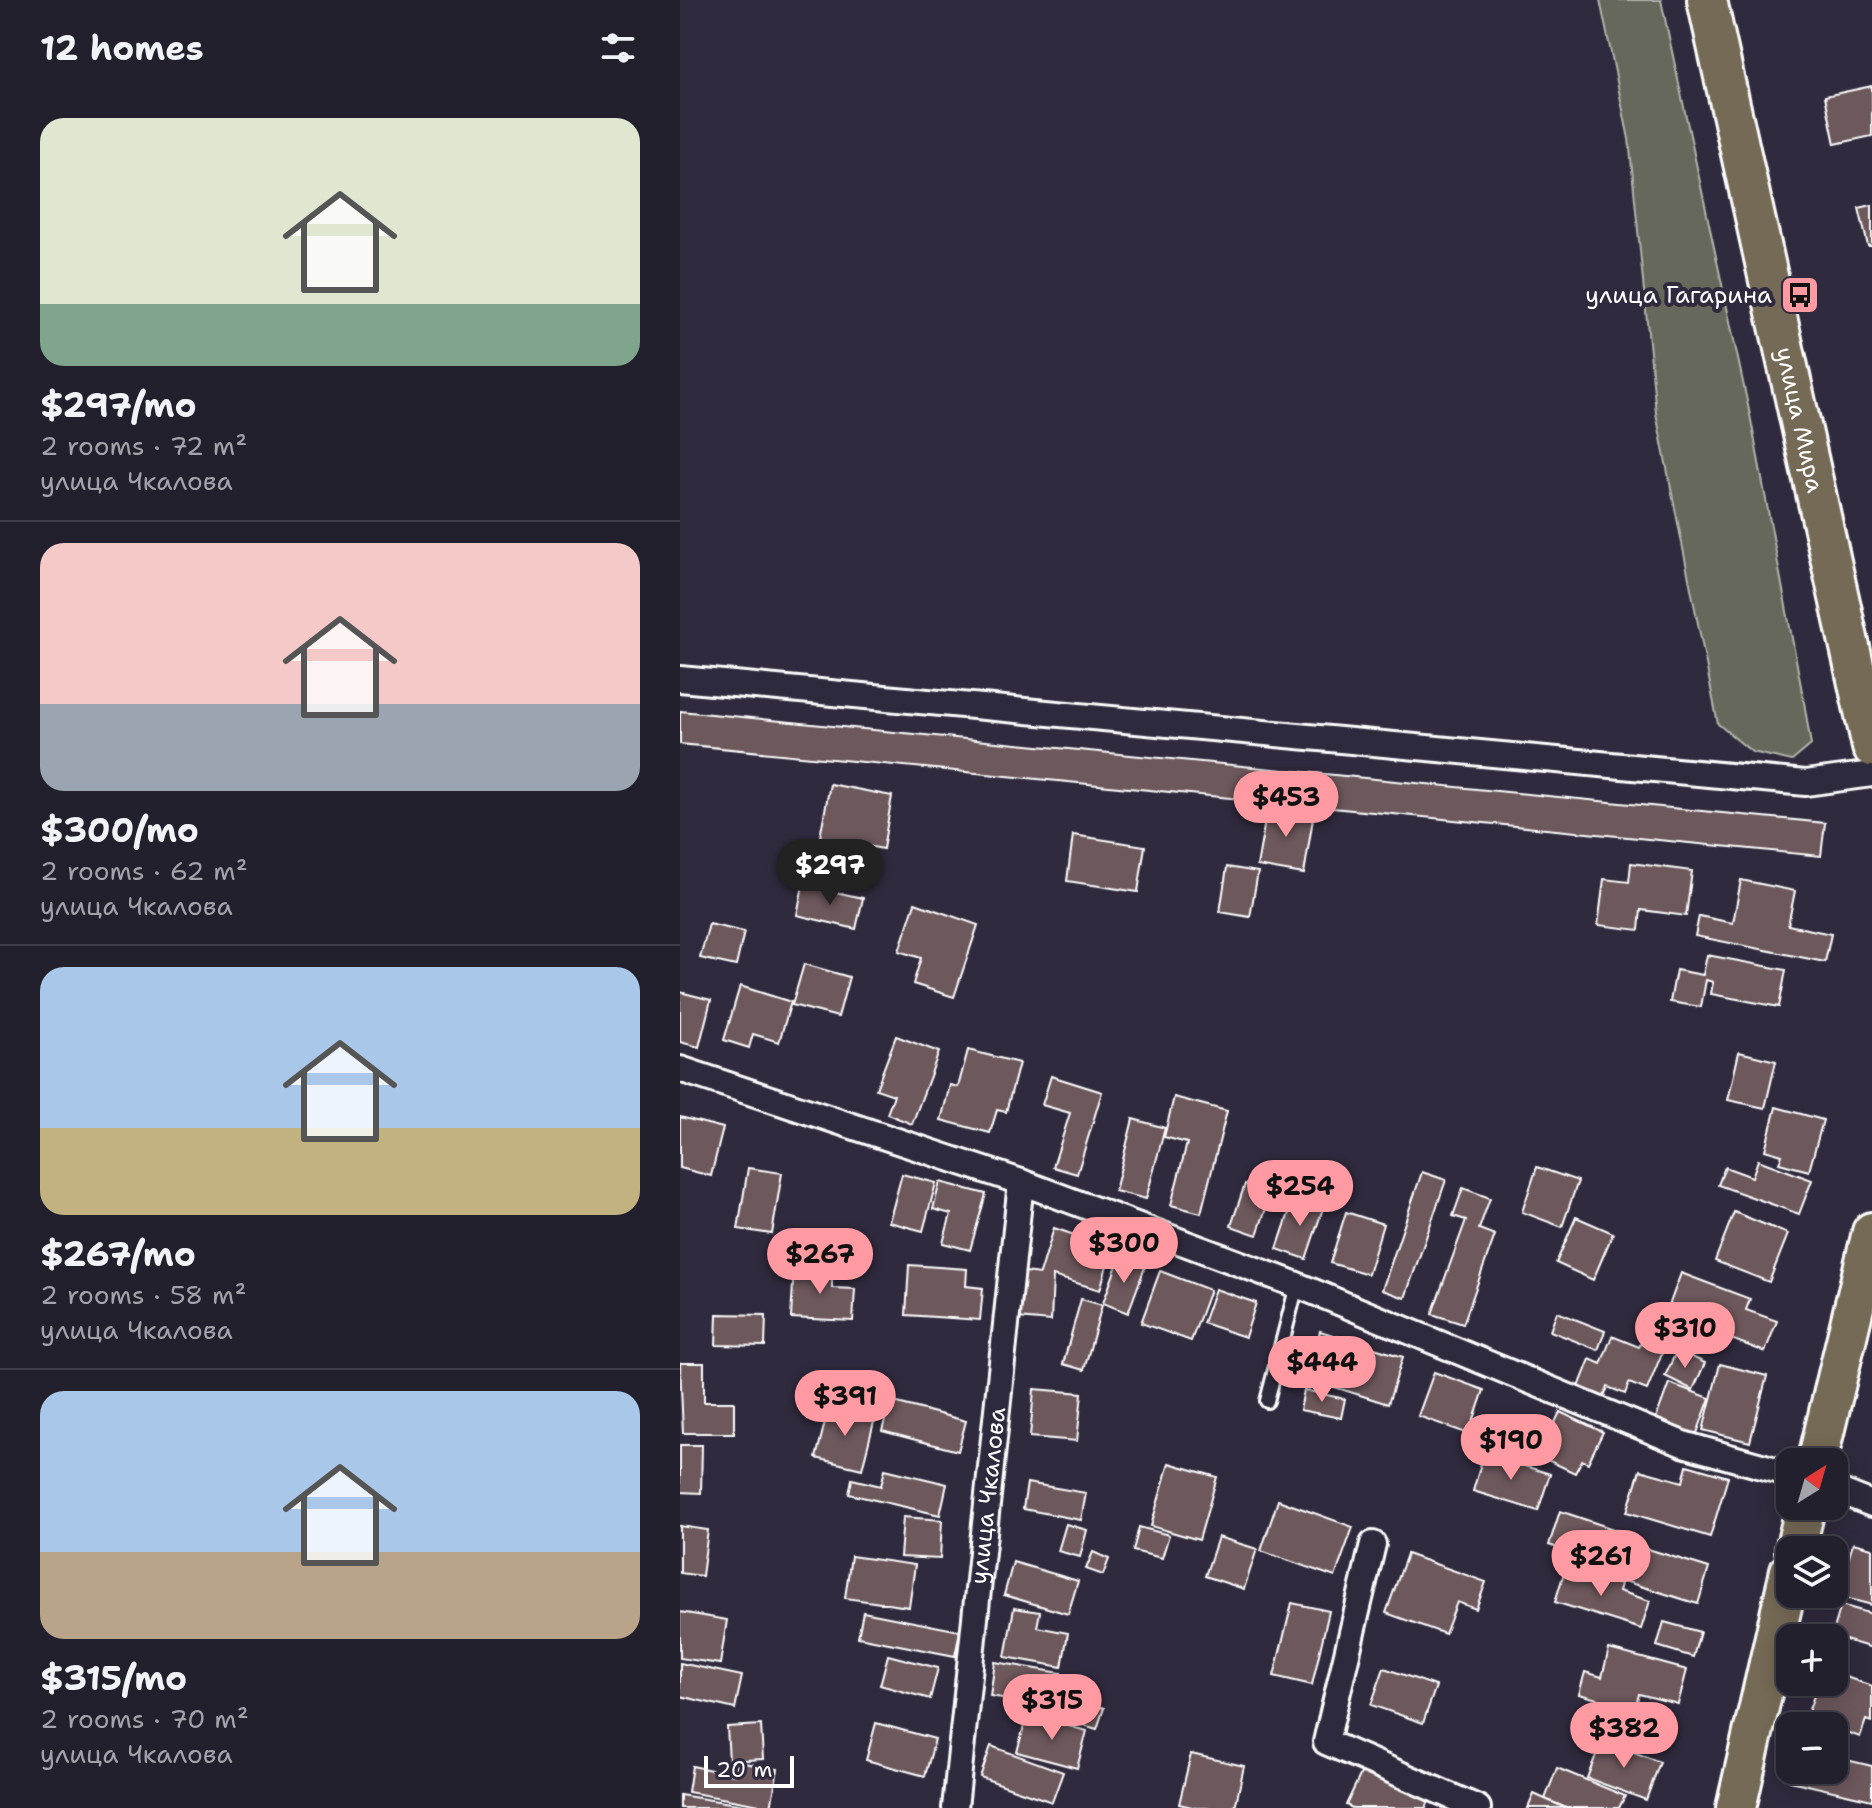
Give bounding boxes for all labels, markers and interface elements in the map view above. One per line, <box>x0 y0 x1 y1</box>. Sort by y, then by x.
text: 12 homes <box>40 25 204 71</box>
icon: filters <box>596 26 640 70</box>
icon: home <box>268 170 412 314</box>
bus stop icon: улица Гагарина <box>1779 274 1821 316</box>
place label: улица Гагарина <box>1585 279 1772 311</box>
street label: улица Мира <box>1768 344 1831 496</box>
text: $297/mo <box>40 382 197 428</box>
text: 2 rooms · 72 m² <box>40 428 247 463</box>
text: улица Чкалова <box>40 463 233 498</box>
icon: home <box>268 595 412 739</box>
pin: $453 <box>1239 771 1333 839</box>
text: $453 <box>1251 779 1321 814</box>
text: $300/mo <box>40 807 199 853</box>
pin: $297 <box>783 839 877 907</box>
text: $297 <box>795 847 865 882</box>
text: 2 rooms · 62 m² <box>40 853 248 888</box>
text: улица Чкалова <box>40 888 233 923</box>
icon: home <box>268 1019 412 1163</box>
pin: $254 <box>1253 1160 1347 1228</box>
text: $254 <box>1265 1168 1335 1203</box>
pin: $300 <box>1077 1217 1171 1285</box>
text: $300 <box>1088 1225 1160 1260</box>
pin: $267 <box>773 1228 867 1296</box>
text: $267/mo <box>40 1231 196 1277</box>
text: $267 <box>785 1236 855 1271</box>
text: 2 rooms · 58 m² <box>40 1277 246 1312</box>
pin: $310 <box>1638 1302 1732 1370</box>
text: $310 <box>1653 1310 1717 1345</box>
text: улица Чкалова <box>40 1312 233 1347</box>
pin: $444 <box>1275 1336 1369 1404</box>
text: $444 <box>1286 1344 1358 1379</box>
pin: $391 <box>798 1370 892 1438</box>
text: $391 <box>813 1378 877 1413</box>
street label: улица Чкалова <box>963 1405 1013 1586</box>
pin: $190 <box>1464 1414 1558 1482</box>
text: $190 <box>1479 1422 1543 1457</box>
icon: home <box>268 1443 412 1587</box>
north arrow <box>1776 1448 1848 1520</box>
map controls <box>1776 1448 1848 1784</box>
pin: $261 <box>1554 1530 1648 1598</box>
button: layers <box>1776 1536 1848 1608</box>
text: $261 <box>1570 1538 1632 1573</box>
button: + <box>1776 1624 1848 1696</box>
text: $315/mo <box>40 1655 187 1701</box>
pin: $315 <box>1005 1674 1099 1742</box>
text: $315 <box>1021 1682 1083 1717</box>
text: 2 rooms · 70 m² <box>40 1701 249 1736</box>
pin: $382 <box>1577 1702 1671 1770</box>
text: $382 <box>1588 1710 1660 1745</box>
button: − <box>1776 1712 1848 1784</box>
text: улица Чкалова <box>40 1736 233 1771</box>
scale bar <box>704 1752 794 1788</box>
text: 20 m <box>716 1755 773 1784</box>

